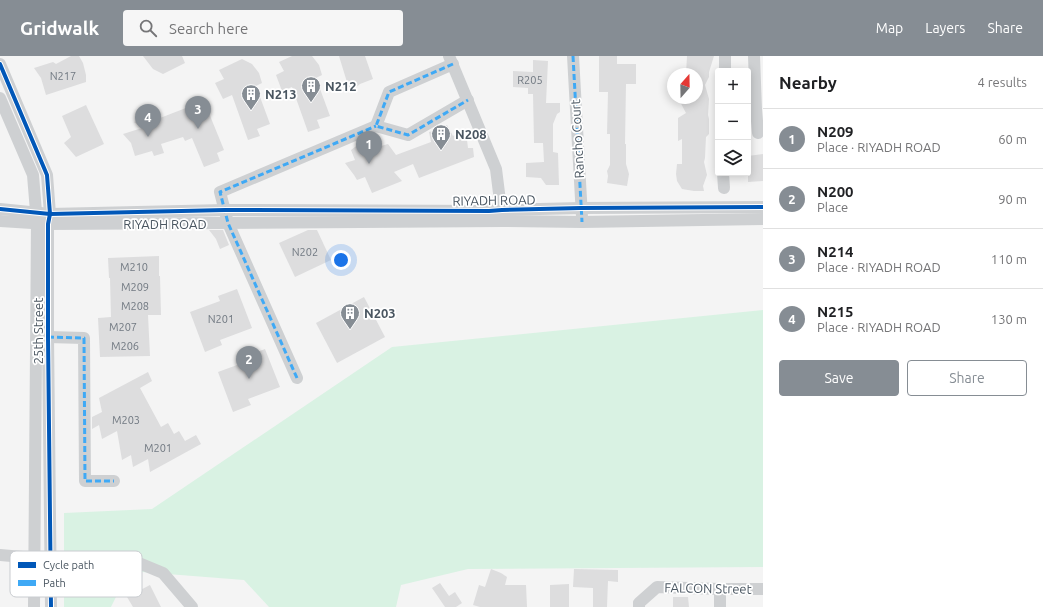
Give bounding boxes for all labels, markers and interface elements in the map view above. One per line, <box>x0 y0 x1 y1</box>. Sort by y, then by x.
search box <box>123 10 403 46</box>
text: Gridwalk <box>20 17 99 39</box>
icon: search <box>137 17 159 39</box>
text: Search here <box>169 20 248 37</box>
text: Map <box>876 20 903 36</box>
text: Layers <box>925 20 965 36</box>
text: Share <box>987 20 1023 36</box>
north arrow <box>667 68 703 104</box>
map controls <box>715 68 751 176</box>
button: + <box>715 68 751 104</box>
house number: N217 <box>50 70 76 82</box>
text: Nearby <box>779 73 837 92</box>
house number: R205 <box>517 74 543 86</box>
building icon: N212 <box>300 75 322 103</box>
text: 4 results <box>977 75 1027 89</box>
place label: N212 <box>325 79 357 93</box>
building icon: N213 <box>240 83 262 111</box>
place label: N213 <box>265 87 297 101</box>
pin: 3 <box>185 96 211 129</box>
street label: Rancho Court <box>568 99 586 179</box>
pin: 4 <box>135 104 161 137</box>
button: − <box>715 104 751 140</box>
building icon: N208 <box>430 123 452 151</box>
text: N209 <box>817 123 854 140</box>
place label: N208 <box>455 127 487 141</box>
pin: 1 <box>356 131 382 164</box>
text: 1 <box>788 132 796 146</box>
text: 60 m <box>998 132 1027 146</box>
button: layers <box>715 140 751 176</box>
text: Place · RIYADH ROAD <box>817 140 941 154</box>
text: N200 <box>817 183 854 200</box>
street label: RIYADH ROAD <box>452 192 536 208</box>
text: 2 <box>788 192 796 206</box>
text: 90 m <box>998 192 1027 206</box>
text: Place <box>817 200 848 214</box>
street label: RIYADH ROAD <box>123 217 207 231</box>
text: N214 <box>817 243 854 260</box>
house number: N202 <box>292 246 318 258</box>
your location <box>331 250 351 270</box>
text: 3 <box>788 252 796 266</box>
text: 110 m <box>991 252 1027 266</box>
text: Place · RIYADH ROAD <box>817 260 941 274</box>
house number: M210 <box>120 261 148 273</box>
house number: M209 <box>121 281 149 293</box>
street label: 25th Street <box>31 298 45 364</box>
house number: M208 <box>121 300 149 312</box>
building icon: N203 <box>339 302 361 330</box>
text: N215 <box>817 303 854 320</box>
place label: N203 <box>364 306 396 320</box>
text: 4 <box>788 312 796 326</box>
text: 130 m <box>991 312 1027 326</box>
house number: N201 <box>208 313 234 325</box>
text: Place · RIYADH ROAD <box>817 320 941 334</box>
house number: M207 <box>109 321 137 333</box>
house number: M206 <box>111 340 139 352</box>
pin: 2 <box>236 346 262 379</box>
button: Save <box>779 360 899 396</box>
button: Share <box>907 360 1027 396</box>
house number: M203 <box>112 414 140 426</box>
house number: M201 <box>144 442 172 454</box>
legend <box>10 551 142 597</box>
text: Cycle path <box>43 559 94 571</box>
text: Path <box>43 577 66 589</box>
street label: FALCON Street <box>664 580 752 596</box>

